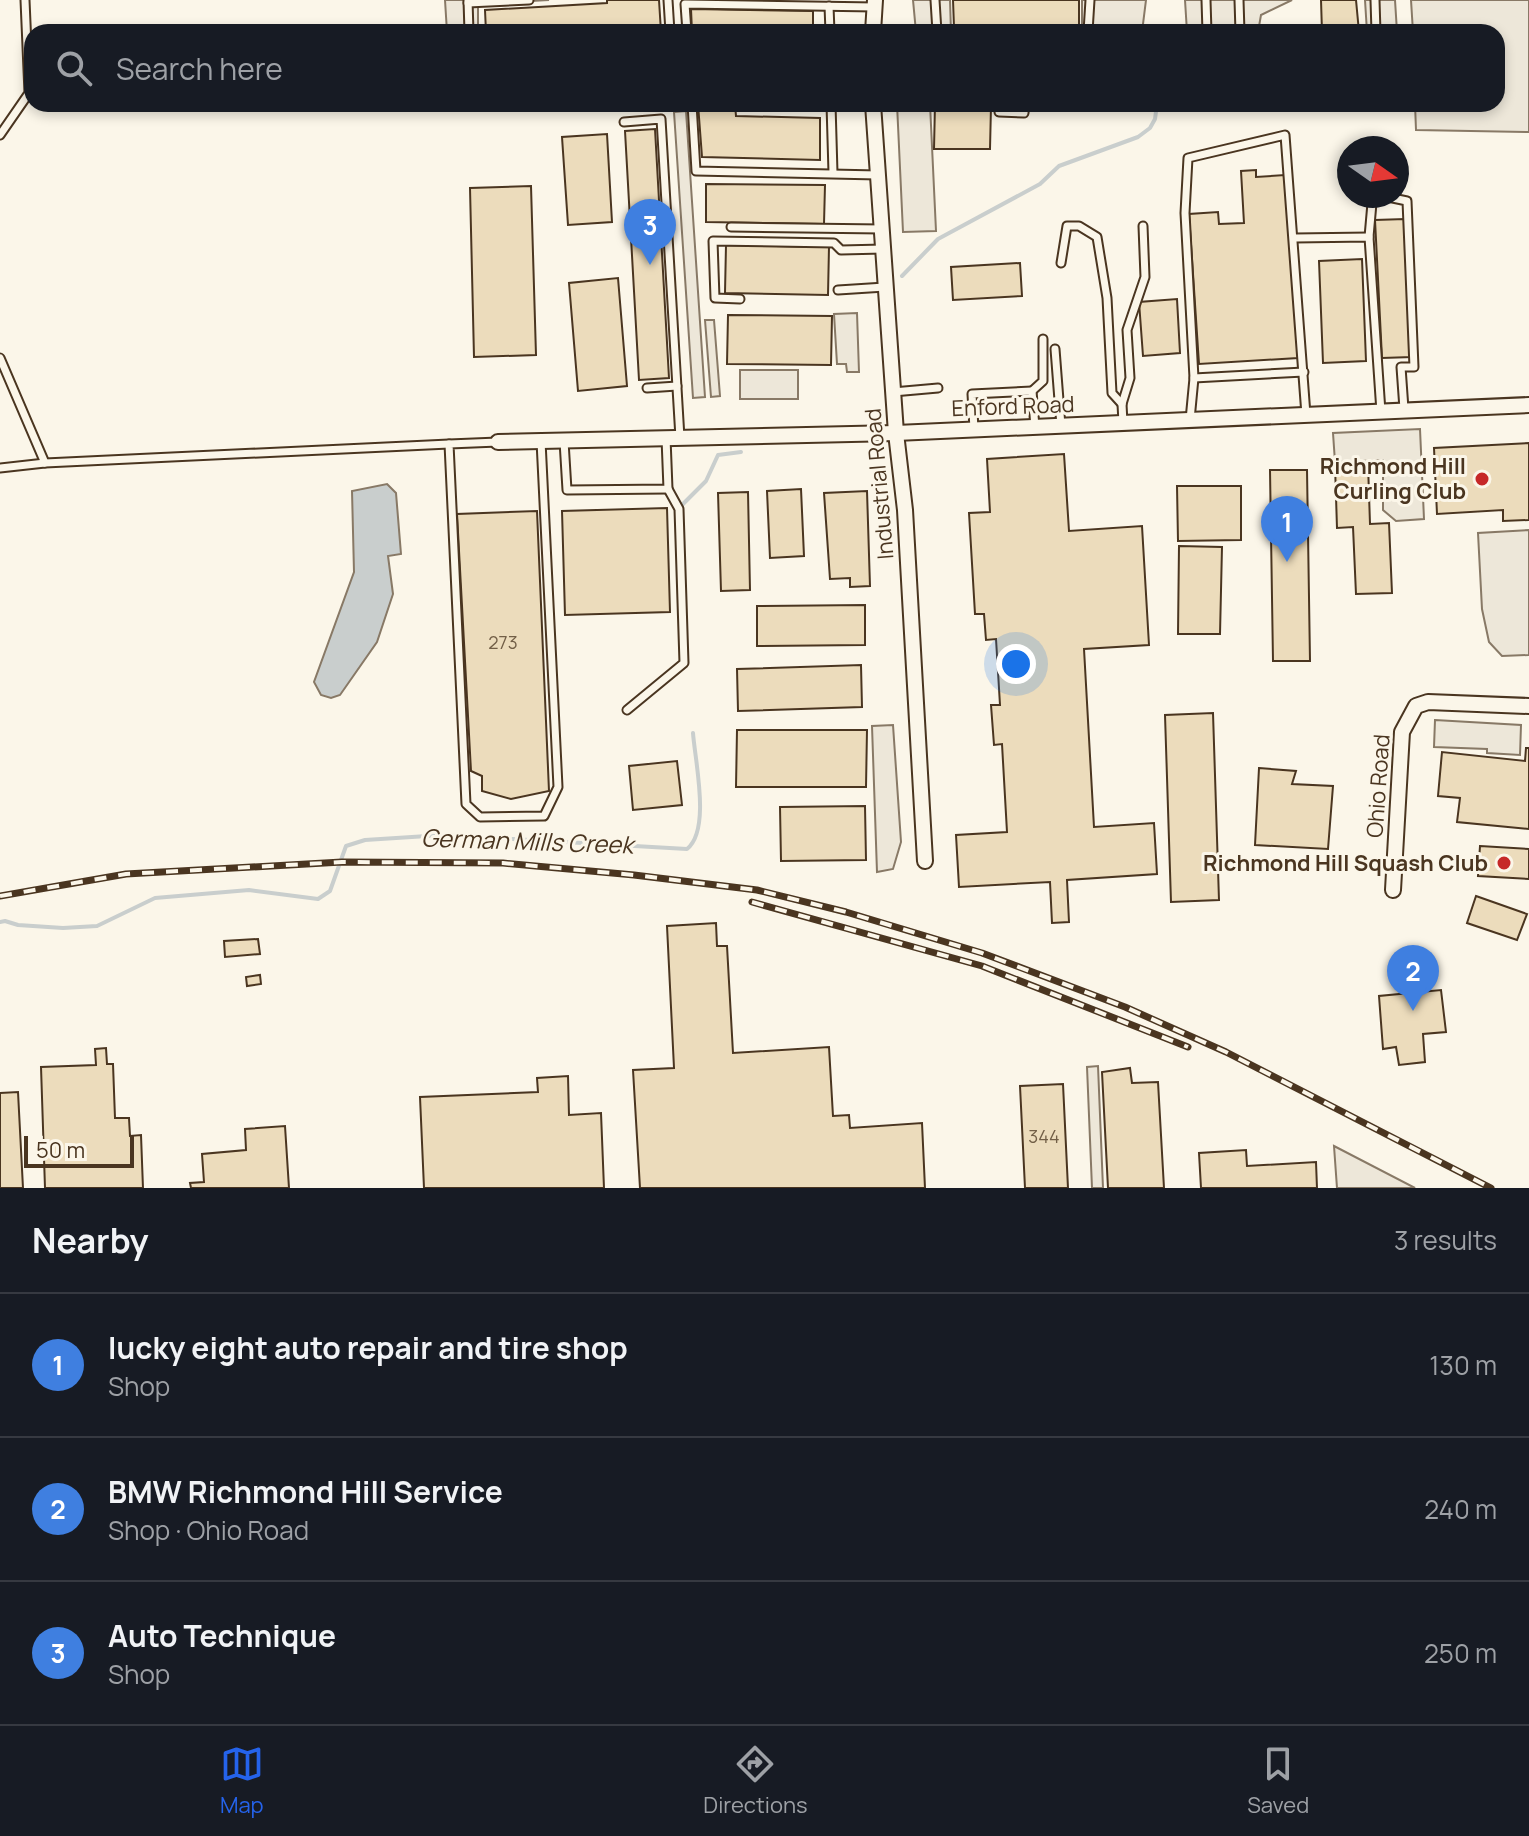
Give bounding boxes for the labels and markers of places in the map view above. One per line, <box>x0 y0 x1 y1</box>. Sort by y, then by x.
pin: 3 <box>624 199 676 265</box>
place label: Richmond Hill Curling Club <box>1320 451 1466 506</box>
marker: Richmond Hill Curling Club <box>1473 470 1491 488</box>
pin: 1 <box>1261 496 1313 562</box>
place label: Richmond Hill Squash Club <box>1203 848 1488 878</box>
marker: Richmond Hill Squash Club <box>1495 854 1513 872</box>
pin: 2 <box>1387 945 1439 1011</box>

